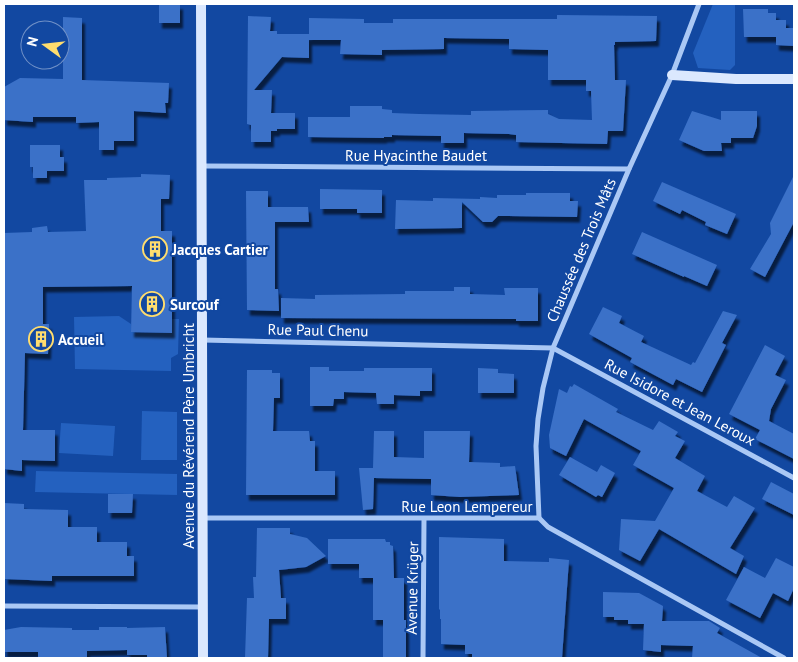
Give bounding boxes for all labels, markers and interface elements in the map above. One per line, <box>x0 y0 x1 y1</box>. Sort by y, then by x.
north arrow <box>20 20 70 70</box>
text: N <box>23 35 42 48</box>
street label: Rue Hyacinthe Baudet <box>345 146 487 165</box>
street label: Chaussée des Trois Mâts <box>542 175 620 325</box>
building icon: Jacques Cartier <box>142 236 168 262</box>
place label: Jacques Cartier <box>171 240 269 259</box>
building icon: Surcouf <box>139 291 165 317</box>
place label: Surcouf <box>170 295 220 314</box>
street label: Rue Paul Chenu <box>267 320 369 340</box>
street label: Avenue du Révérend Père Umbricht <box>179 323 198 549</box>
building icon: Accueil <box>28 326 54 352</box>
place label: Accueil <box>58 330 104 349</box>
street label: Rue Isidore et Jean Leroux <box>601 354 759 450</box>
street label: Rue Leon Lempereur <box>401 497 533 516</box>
street label: Avenue Krüger <box>402 541 422 635</box>

